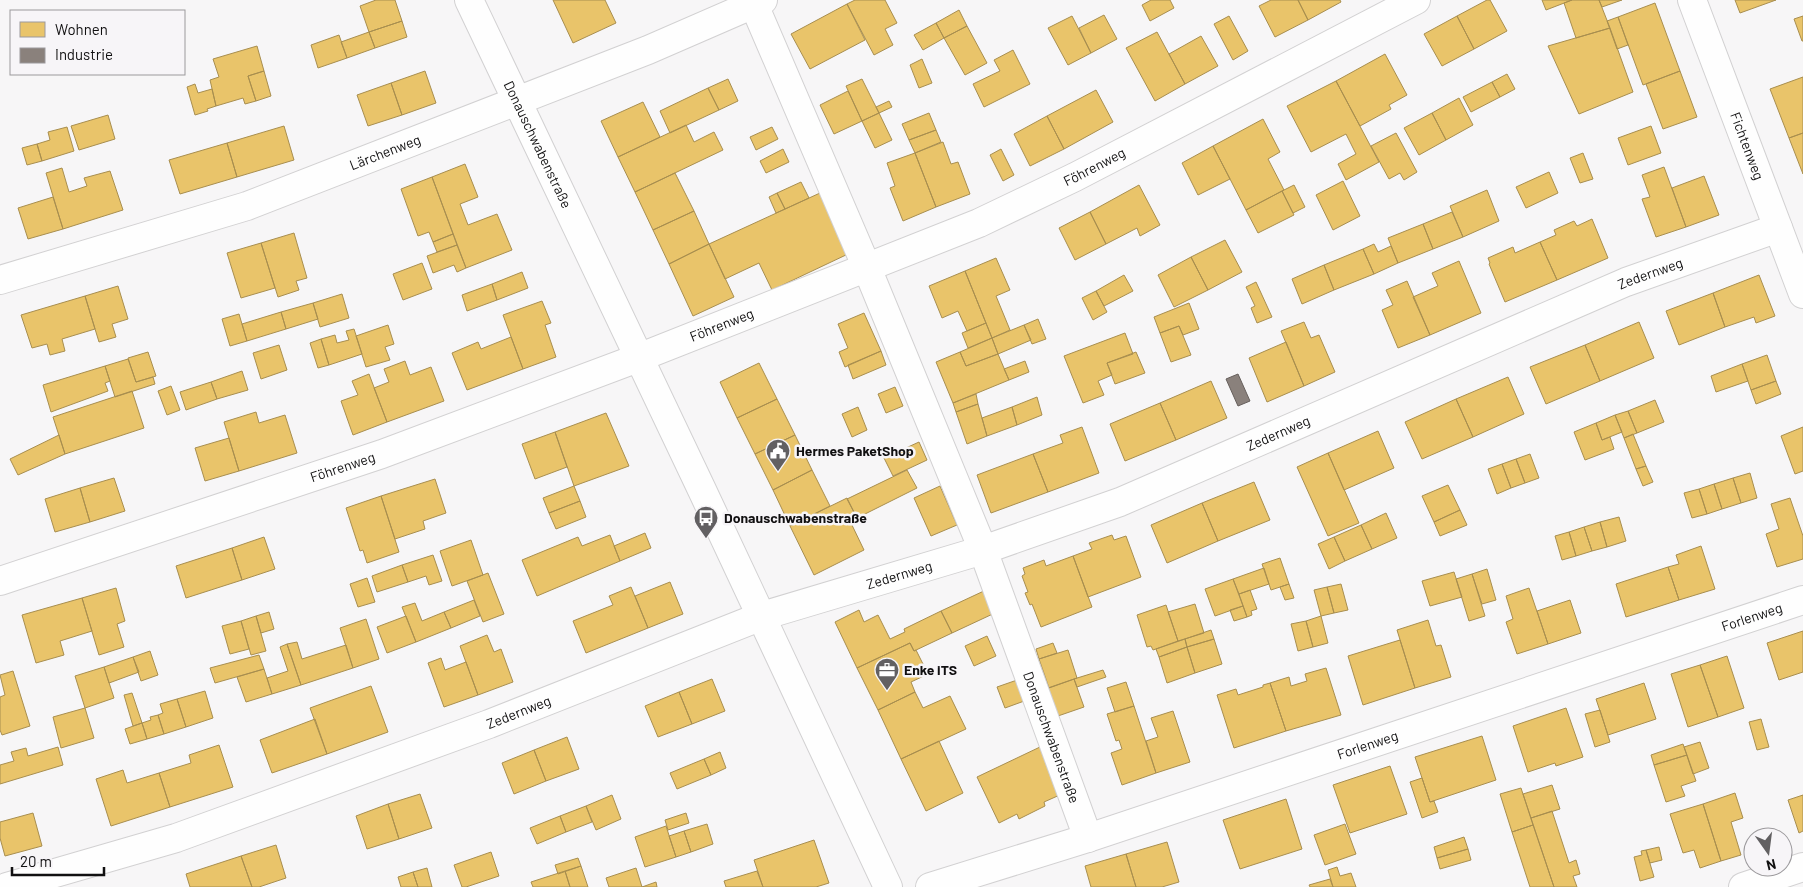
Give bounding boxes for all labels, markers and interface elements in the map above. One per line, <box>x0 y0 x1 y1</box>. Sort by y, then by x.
legend <box>10 10 185 75</box>
text: Wohnen <box>55 20 108 38</box>
text: Industrie <box>55 45 113 63</box>
street label: Donauschwabenstraße <box>501 78 576 211</box>
street label: Fichtenweg <box>1727 110 1768 182</box>
street label: Lärchenweg <box>347 130 423 173</box>
street label: Föhrenweg <box>1060 143 1128 189</box>
street label: Zedernweg <box>1615 254 1685 293</box>
street label: Föhrenweg <box>687 304 756 345</box>
street label: Zedernweg <box>1244 411 1312 454</box>
public building icon: Hermes PaketShop <box>765 438 791 472</box>
place label: Hermes PaketShop <box>796 442 914 459</box>
street label: Föhrenweg <box>308 448 377 485</box>
bus stop icon: Donauschwabenstraße <box>693 505 719 539</box>
place label: Donauschwabenstraße <box>724 509 867 526</box>
street label: Zedernweg <box>864 557 934 592</box>
street label: Forlenweg <box>1719 599 1784 635</box>
office icon: Enke iTS <box>874 657 900 691</box>
place label: Enke iTS <box>904 661 957 678</box>
street label: Donauschwabenstraße <box>1020 669 1084 805</box>
street label: Zedernweg <box>484 691 553 732</box>
street label: Forlenweg <box>1335 726 1400 763</box>
north arrow <box>1743 827 1793 877</box>
scale bar <box>12 844 105 876</box>
text: 20 m <box>20 852 52 870</box>
text: N <box>1765 856 1778 874</box>

